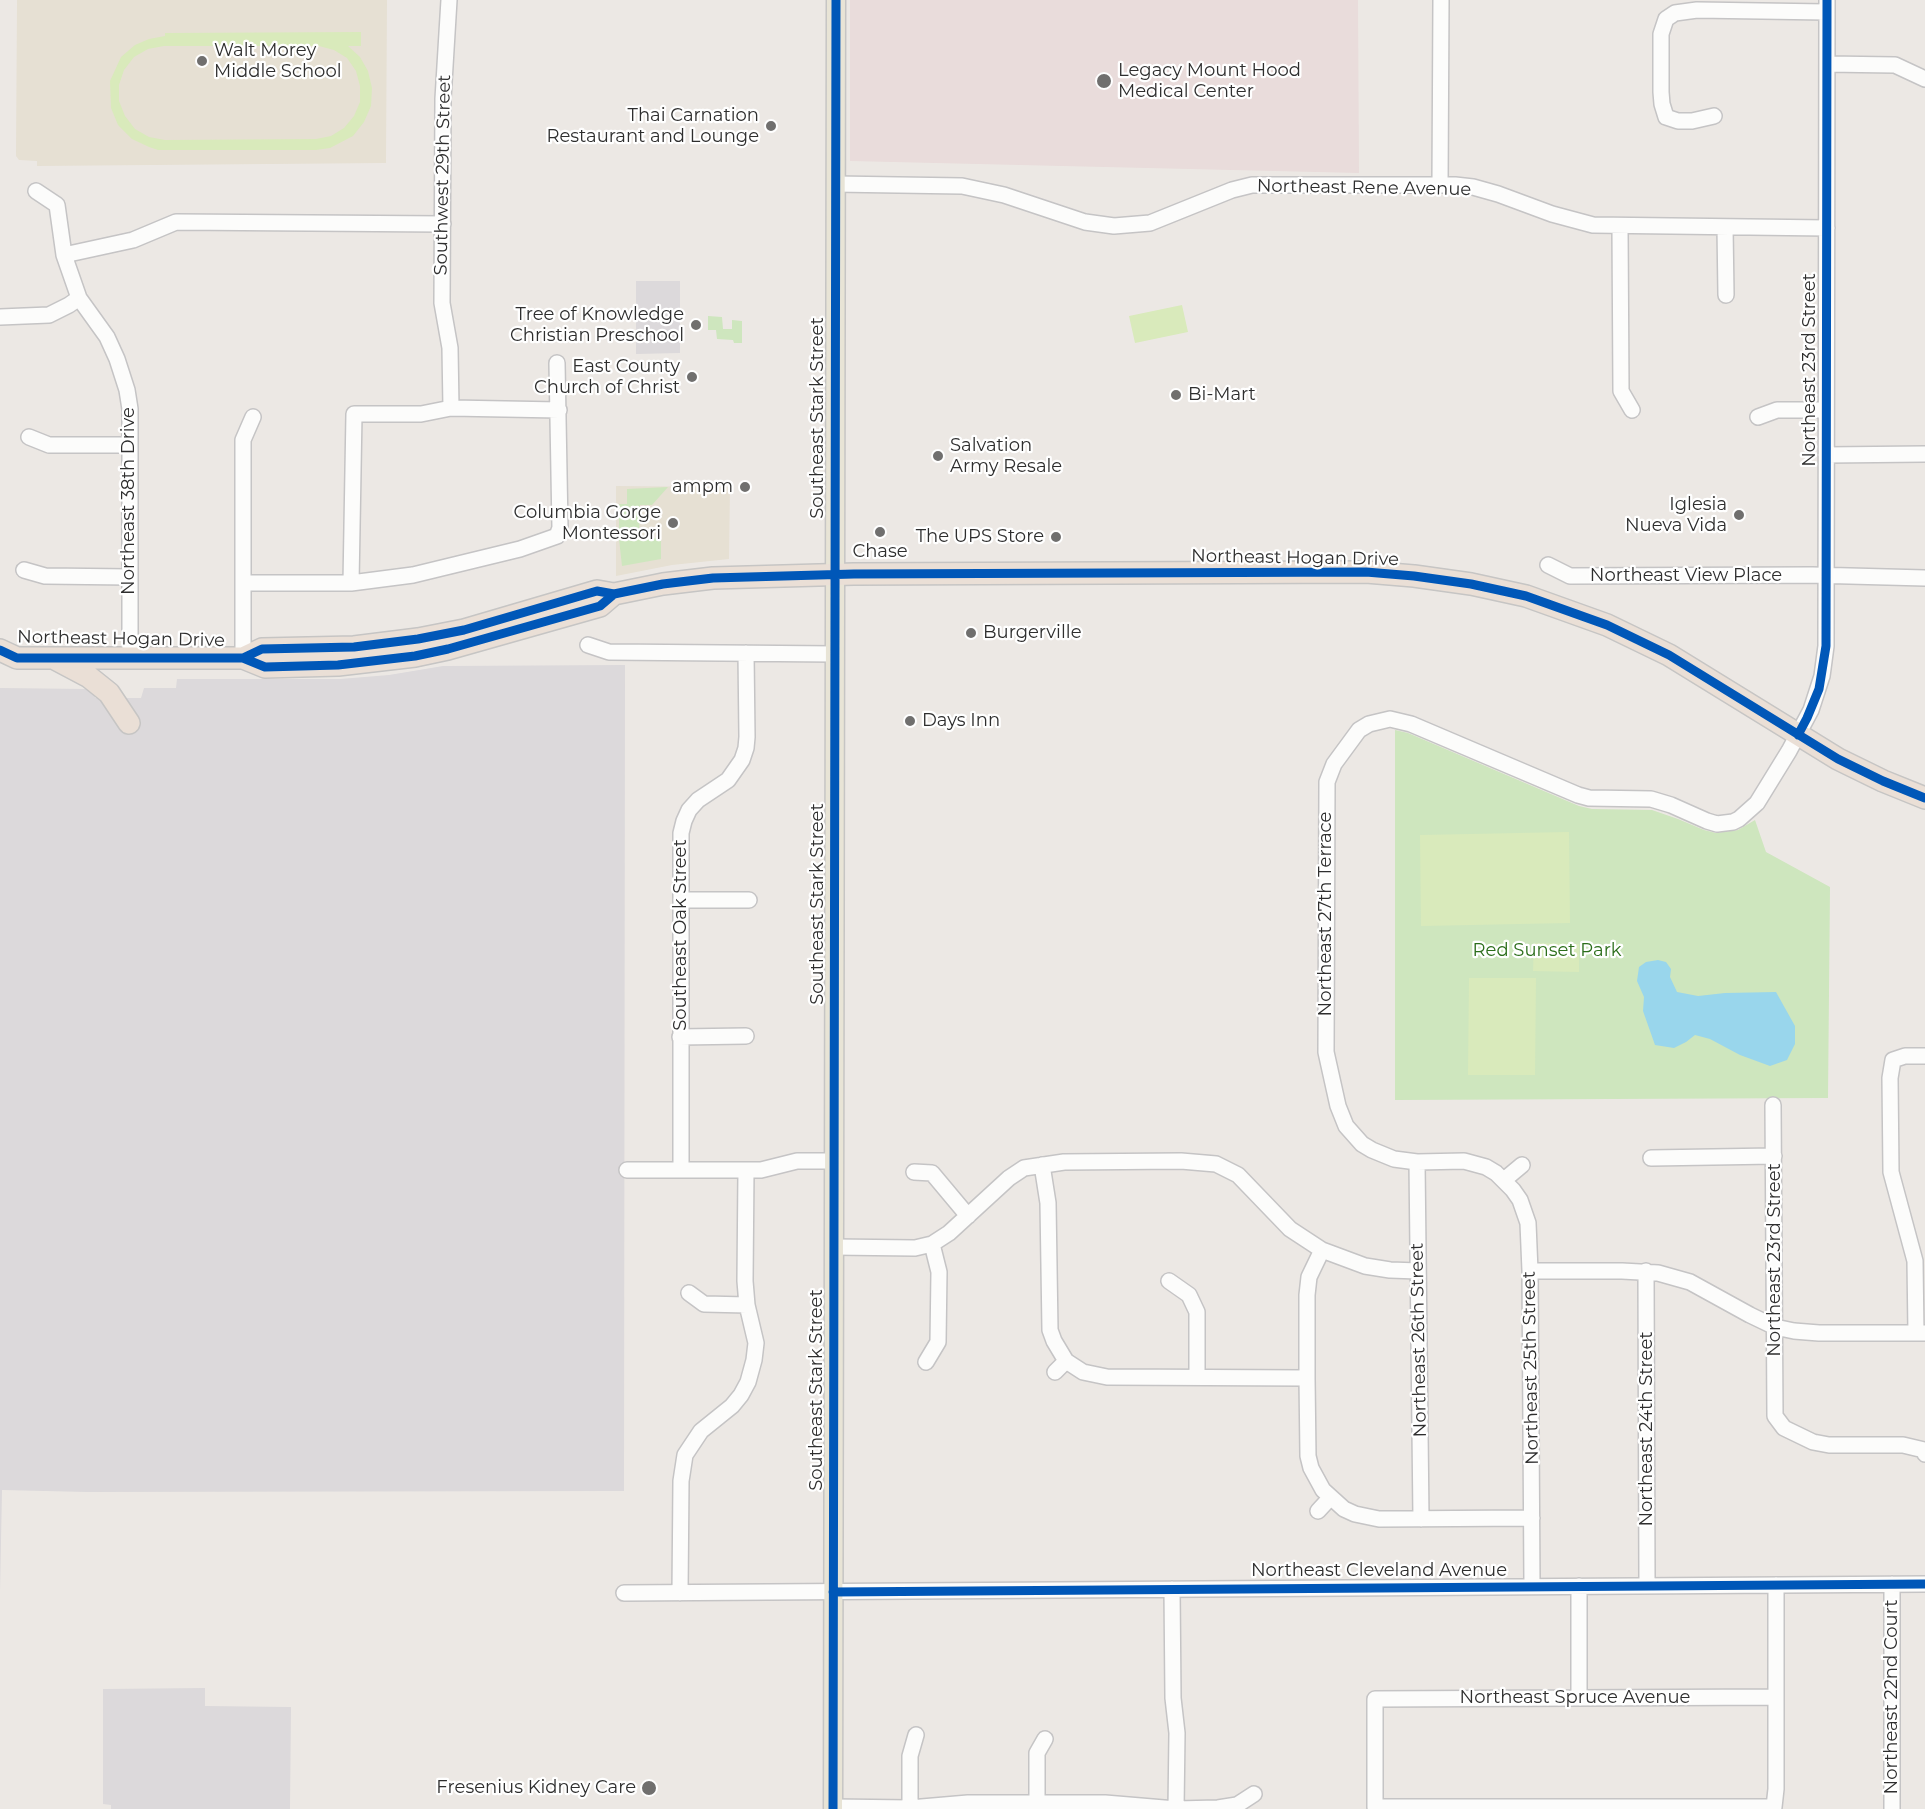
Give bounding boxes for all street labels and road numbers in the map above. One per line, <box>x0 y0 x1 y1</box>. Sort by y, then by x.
street label: Southwest 29th Street <box>430 74 456 276</box>
street label: Northeast Rene Avenue <box>1257 175 1471 201</box>
street label: Northeast 23rd Street <box>1799 273 1821 467</box>
street label: Southeast Stark Street <box>807 317 829 519</box>
street label: Northeast 38th Drive <box>118 407 140 595</box>
street label: Northeast Hogan Drive <box>1191 545 1399 571</box>
street label: Northeast View Place <box>1590 565 1782 587</box>
street label: Northeast Hogan Drive <box>17 626 225 652</box>
street label: Southeast Stark Street <box>807 803 829 1005</box>
street label: Northeast 27th Terrace <box>1315 812 1337 1016</box>
street label: Southeast Oak Street <box>670 839 692 1031</box>
street label: Northeast 23rd Street <box>1764 1163 1786 1357</box>
street label: Northeast 26th Street <box>1407 1242 1431 1438</box>
street label: Northeast 25th Street <box>1519 1271 1543 1465</box>
street label: Southeast Stark Street <box>806 1289 828 1491</box>
street label: Northeast 24th Street <box>1636 1331 1658 1527</box>
street label: Northeast Cleveland Avenue <box>1251 1560 1507 1582</box>
street label: Northeast 22nd Court <box>1881 1600 1903 1794</box>
street label: Northeast Spruce Avenue <box>1460 1687 1690 1709</box>

